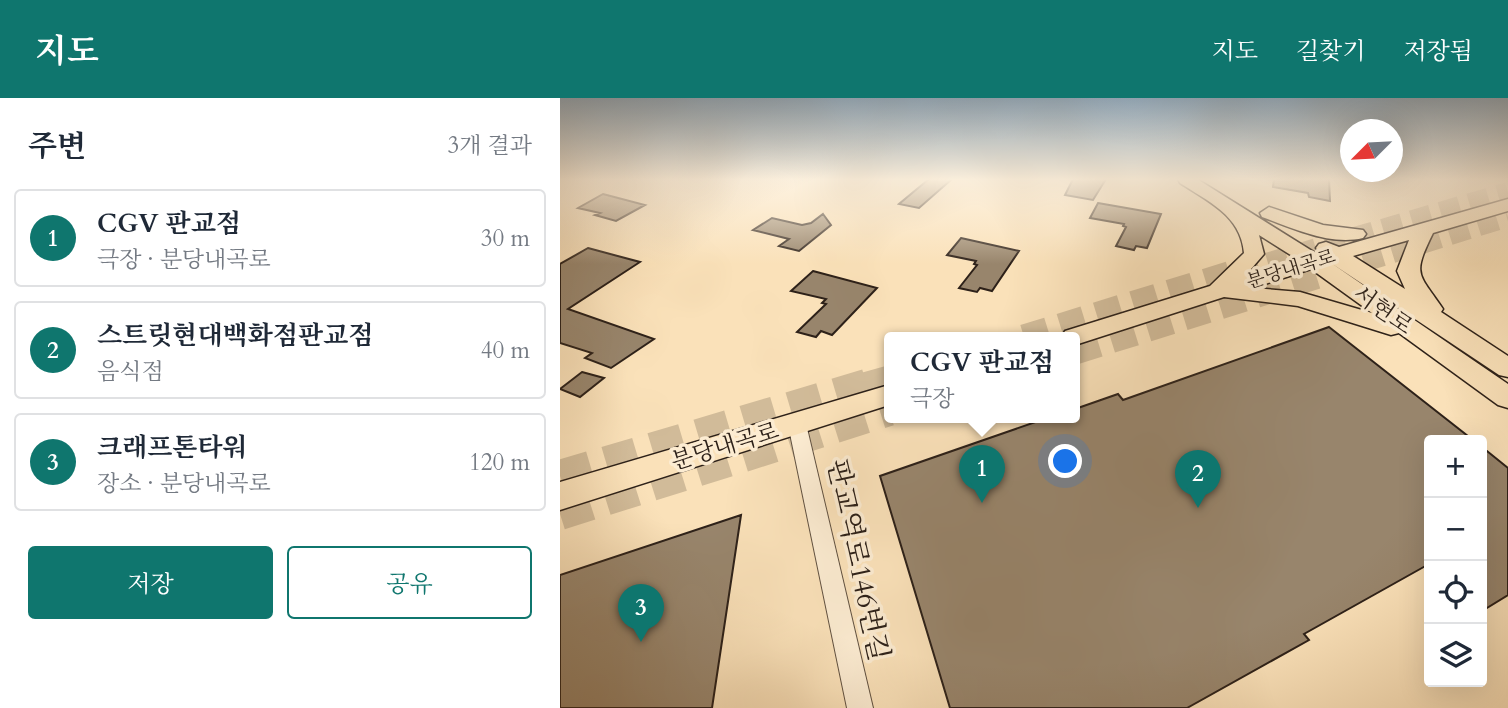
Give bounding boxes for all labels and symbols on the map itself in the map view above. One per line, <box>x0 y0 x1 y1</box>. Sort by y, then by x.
north arrow <box>1340 119 1403 182</box>
street label: 분당내곡로 <box>1243 243 1339 295</box>
street label: 서현로 <box>1347 278 1419 342</box>
street label: 분당내곡로 <box>667 415 783 477</box>
your location <box>1048 444 1082 478</box>
pin: 1 <box>959 445 1005 503</box>
pin: 2 <box>1175 450 1221 508</box>
street label: 판교역로146번길 <box>818 456 898 664</box>
pin: 3 <box>618 584 664 642</box>

